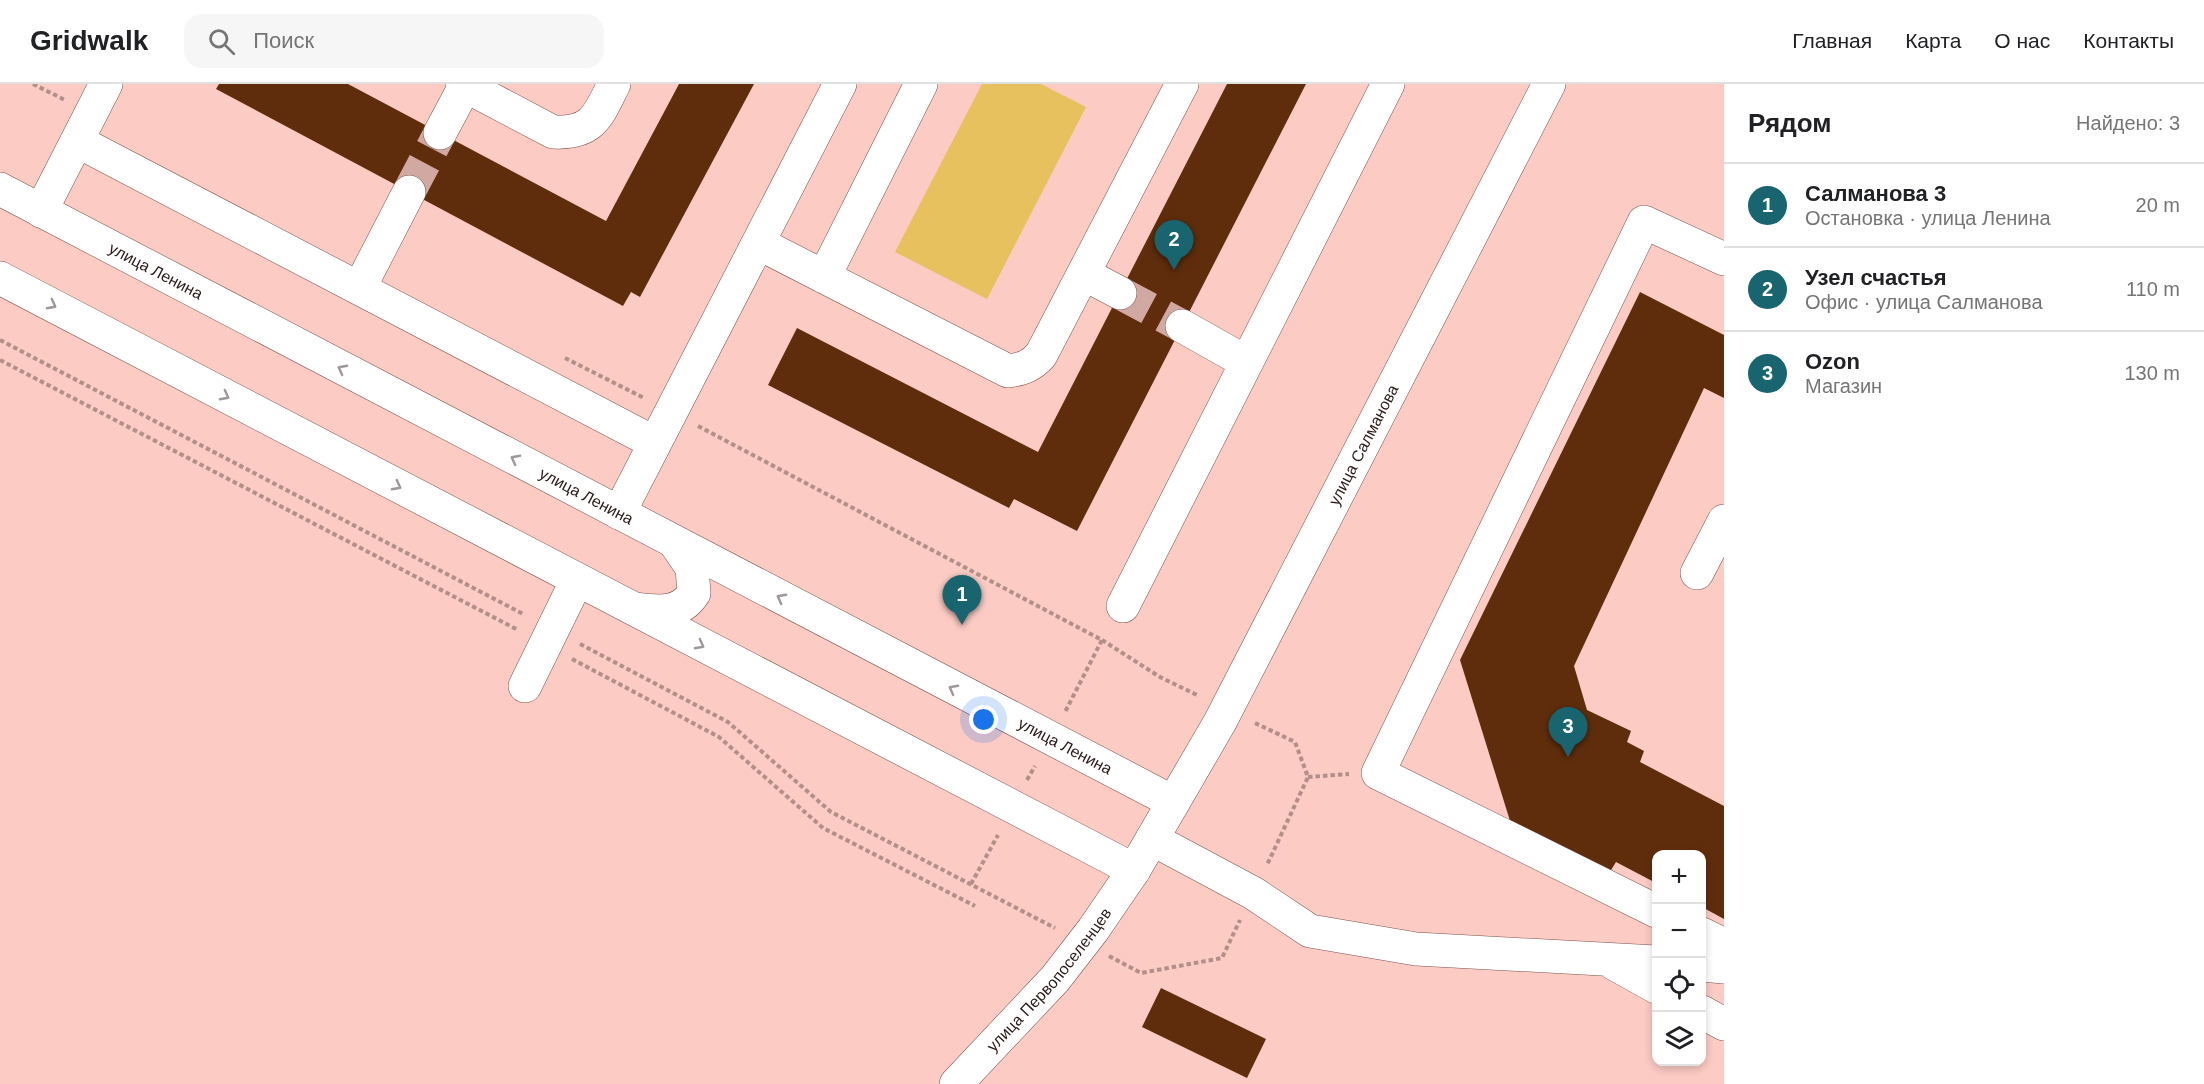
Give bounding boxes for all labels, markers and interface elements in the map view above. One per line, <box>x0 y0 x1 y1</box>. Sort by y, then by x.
search box <box>184 14 604 68</box>
text: Gridwalk <box>30 25 148 56</box>
icon: search <box>205 25 238 58</box>
text: Поиск <box>253 28 314 53</box>
text: Главная <box>1792 29 1872 52</box>
text: Карта <box>1905 29 1961 52</box>
text: О нас <box>1994 29 2050 52</box>
text: Контакты <box>2083 29 2174 52</box>
text: Рядом <box>1748 108 1831 138</box>
text: Найдено: 3 <box>2076 112 2180 134</box>
text: Салманова 3 <box>1805 181 1946 206</box>
text: 1 <box>1762 194 1773 216</box>
text: 20 m <box>2136 194 2180 216</box>
text: Остановка · улица Ленина <box>1805 207 2051 229</box>
pin: 2 <box>1154 220 1194 270</box>
street label: улица Ленина <box>106 239 206 302</box>
text: Узел счастья <box>1805 265 1947 290</box>
text: 2 <box>1762 278 1773 300</box>
text: 110 m <box>2126 278 2180 300</box>
text: Офис · улица Салманова <box>1805 291 2043 313</box>
one-way arrow <box>46 298 56 309</box>
text: Ozon <box>1805 349 1860 374</box>
text: 3 <box>1762 362 1773 384</box>
text: 130 m <box>2124 362 2180 384</box>
one-way arrow <box>337 364 348 376</box>
text: Магазин <box>1805 375 1882 397</box>
street label: улица Салманова <box>1325 382 1401 508</box>
one-way arrow <box>218 388 229 400</box>
one-way arrow <box>510 455 521 466</box>
street label: улица Ленина <box>537 464 637 527</box>
one-way arrow <box>391 479 401 490</box>
pin: 1 <box>942 576 982 625</box>
one-way arrow <box>776 594 787 605</box>
one-way arrow <box>694 638 704 649</box>
one-way arrow <box>949 685 959 696</box>
your location <box>969 705 998 734</box>
pin: 3 <box>1548 708 1588 757</box>
street label: улица Ленина <box>1016 714 1115 777</box>
map controls <box>1652 850 1706 1066</box>
button: + <box>1652 850 1706 904</box>
button: − <box>1652 904 1706 958</box>
street label: улица Первопоселенцев <box>983 905 1114 1054</box>
button: locate <box>1652 958 1706 1012</box>
button: layers <box>1652 1012 1706 1066</box>

